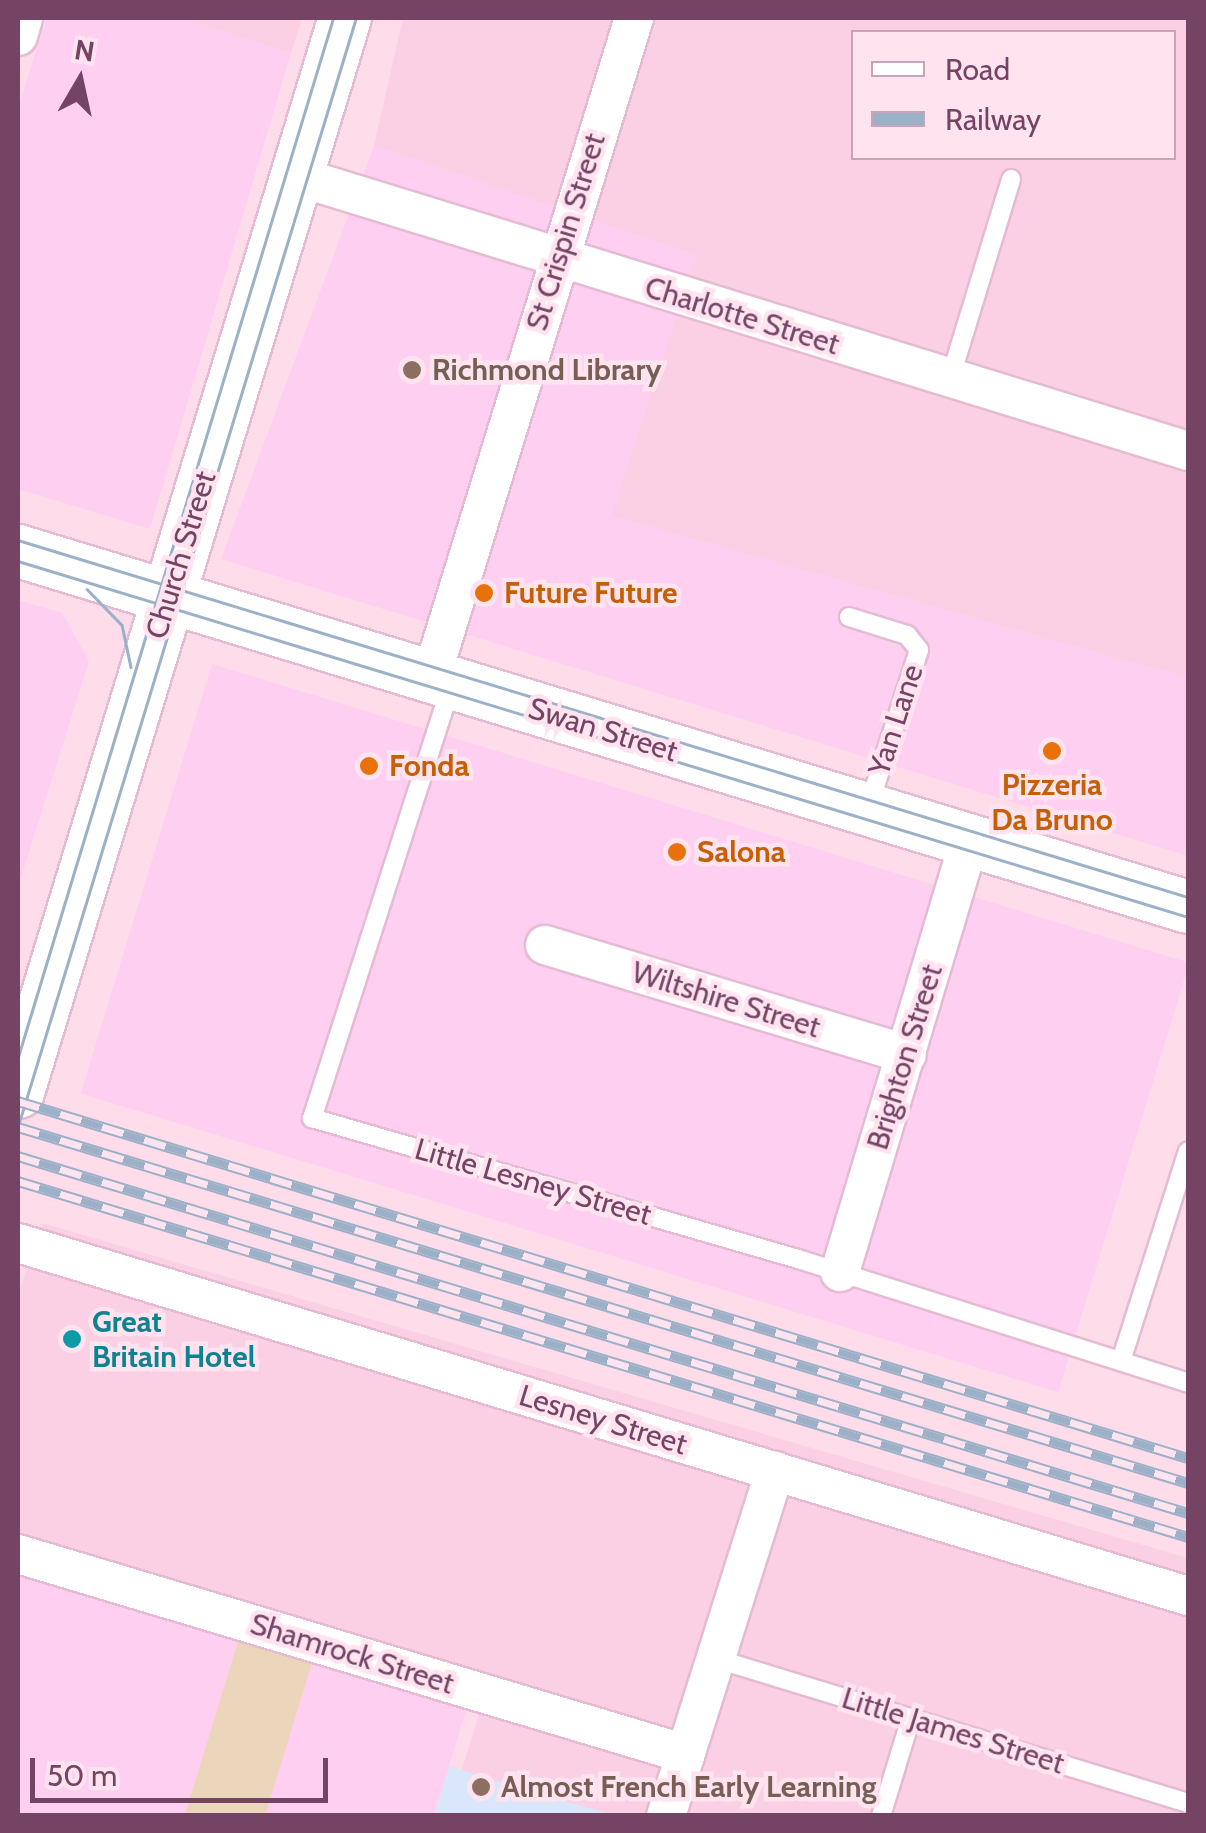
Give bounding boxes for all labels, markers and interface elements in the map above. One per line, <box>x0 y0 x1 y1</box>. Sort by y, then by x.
north arrow <box>30 30 130 130</box>
legend <box>851 30 1176 160</box>
text: N <box>72 32 97 69</box>
text: Road <box>945 51 1010 88</box>
text: Railway <box>945 101 1041 138</box>
street label: St Crispin Street <box>519 129 613 335</box>
street label: Charlotte Street <box>641 269 843 363</box>
place label: Richmond Library <box>432 352 662 388</box>
marker: Richmond Library <box>401 359 423 381</box>
street label: Church Street <box>138 467 224 643</box>
place label: Future Future <box>504 575 677 611</box>
marker: Future Future <box>473 582 495 604</box>
street label: Yan Lane <box>861 660 931 780</box>
street label: Swan Street <box>524 690 682 770</box>
marker: Pizzeria Da Bruno <box>1041 740 1063 762</box>
place label: Fonda <box>389 748 469 784</box>
marker: Fonda <box>358 755 380 777</box>
place label: Pizzeria Da Bruno <box>991 767 1113 838</box>
place label: Salona <box>697 834 786 870</box>
marker: Salona <box>666 841 688 863</box>
street label: Wiltshire Street <box>628 954 824 1046</box>
street label: Brighton Street <box>860 960 950 1154</box>
street label: Little Lesney Street <box>411 1131 655 1233</box>
place label: Great Britain Hotel <box>92 1304 256 1374</box>
marker: Great Britain Hotel <box>61 1328 83 1350</box>
street label: Lesney Street <box>515 1377 691 1463</box>
street label: Shamrock Street <box>246 1606 458 1702</box>
street label: Little James Street <box>838 1680 1068 1782</box>
scale bar <box>35 1738 332 1800</box>
text: 50 m <box>47 1757 117 1794</box>
place label: Almost French Early Learning <box>501 1769 876 1805</box>
marker: Almost French Early Learning <box>470 1776 492 1798</box>

